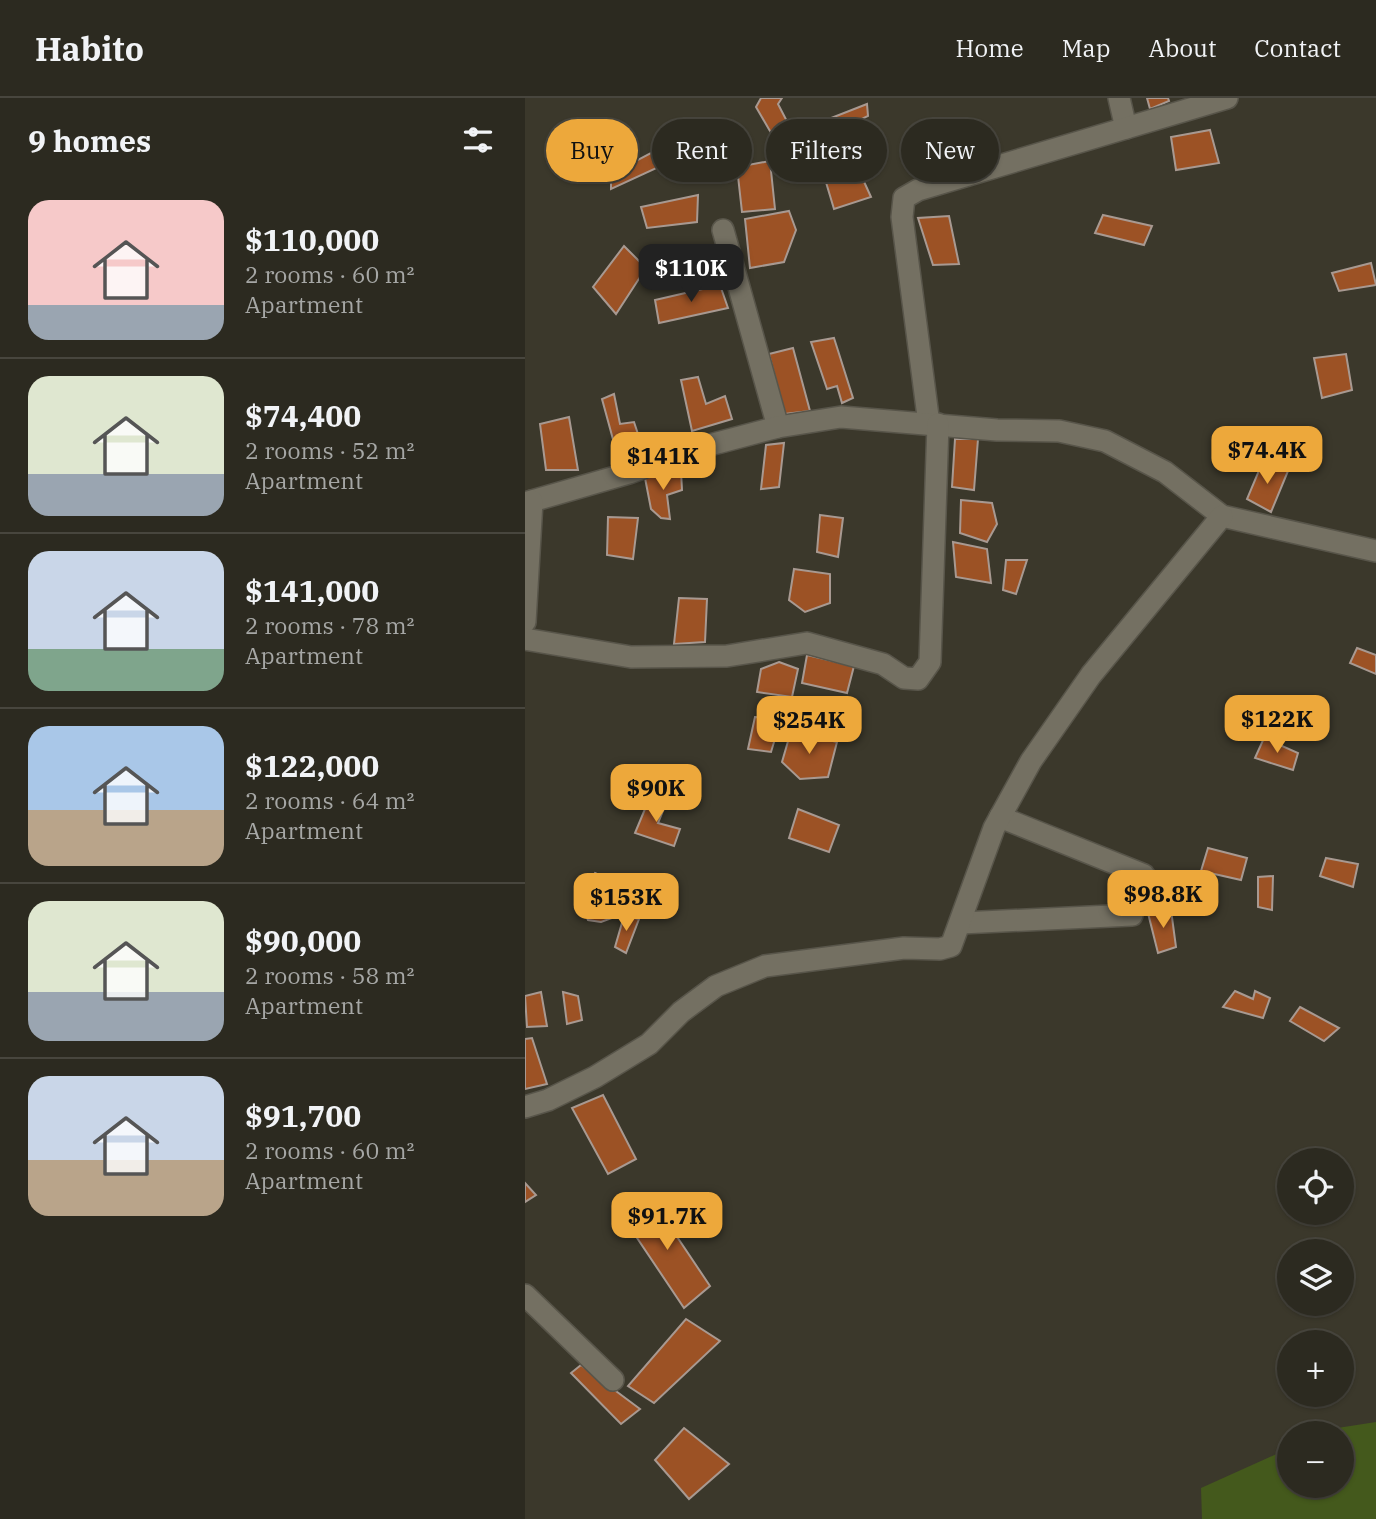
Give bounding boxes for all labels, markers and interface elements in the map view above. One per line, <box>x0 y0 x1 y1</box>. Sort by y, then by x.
text: Habito <box>35 27 144 70</box>
text: Home <box>956 32 1024 64</box>
text: Map <box>1062 32 1110 64</box>
text: About <box>1148 32 1216 64</box>
text: Contact <box>1254 32 1341 64</box>
chip: Buy <box>546 119 638 182</box>
chip: Rent <box>652 119 752 182</box>
chip: Filters <box>766 119 887 182</box>
chip: New <box>901 119 999 182</box>
text: 9 homes <box>28 121 151 160</box>
icon: filters <box>459 121 497 159</box>
text: $110,000 <box>245 220 379 259</box>
icon: home <box>84 228 168 312</box>
pin: $110K <box>642 244 740 304</box>
text: $110K <box>655 252 727 282</box>
text: 2 rooms · 60 m² <box>245 259 415 289</box>
text: Apartment <box>245 289 363 319</box>
text: $74,400 <box>245 396 361 435</box>
icon: home <box>84 404 168 488</box>
pin: $74.4K <box>1210 426 1324 486</box>
pin: $141K <box>614 432 712 492</box>
text: $74.4K <box>1227 434 1307 464</box>
text: 2 rooms · 52 m² <box>245 435 415 465</box>
text: $141K <box>627 440 699 470</box>
text: Apartment <box>245 465 363 495</box>
text: $141,000 <box>245 571 379 610</box>
icon: home <box>84 579 168 663</box>
text: 2 rooms · 78 m² <box>245 610 415 640</box>
text: Apartment <box>245 640 363 670</box>
pin: $254K <box>760 696 858 756</box>
pin: $122K <box>1228 696 1326 755</box>
text: $122K <box>1241 703 1313 733</box>
text: $254K <box>773 704 845 734</box>
text: $122,000 <box>245 746 379 785</box>
icon: home <box>84 754 168 838</box>
pin: $90K <box>615 764 697 824</box>
text: $90K <box>627 772 685 802</box>
text: 2 rooms · 64 m² <box>245 785 415 815</box>
text: Apartment <box>245 815 363 845</box>
pin: $98.8K <box>1106 870 1220 930</box>
pin: $153K <box>577 874 675 933</box>
text: $98.8K <box>1123 878 1203 908</box>
text: $153K <box>590 881 662 911</box>
text: $90,000 <box>245 921 361 960</box>
icon: home <box>84 929 168 1013</box>
text: 2 rooms · 58 m² <box>245 960 415 990</box>
text: Apartment <box>245 990 363 1020</box>
text: $91,700 <box>245 1096 361 1135</box>
icon: home <box>84 1104 168 1188</box>
text: 2 rooms · 60 m² <box>245 1135 415 1165</box>
map controls <box>1277 1148 1354 1498</box>
button: locate <box>1277 1148 1354 1225</box>
text: Apartment <box>245 1165 363 1195</box>
pin: $91.7K <box>610 1192 724 1252</box>
text: $91.7K <box>627 1200 707 1230</box>
button: layers <box>1277 1239 1354 1316</box>
button: + <box>1277 1330 1354 1407</box>
button: − <box>1277 1421 1354 1498</box>

